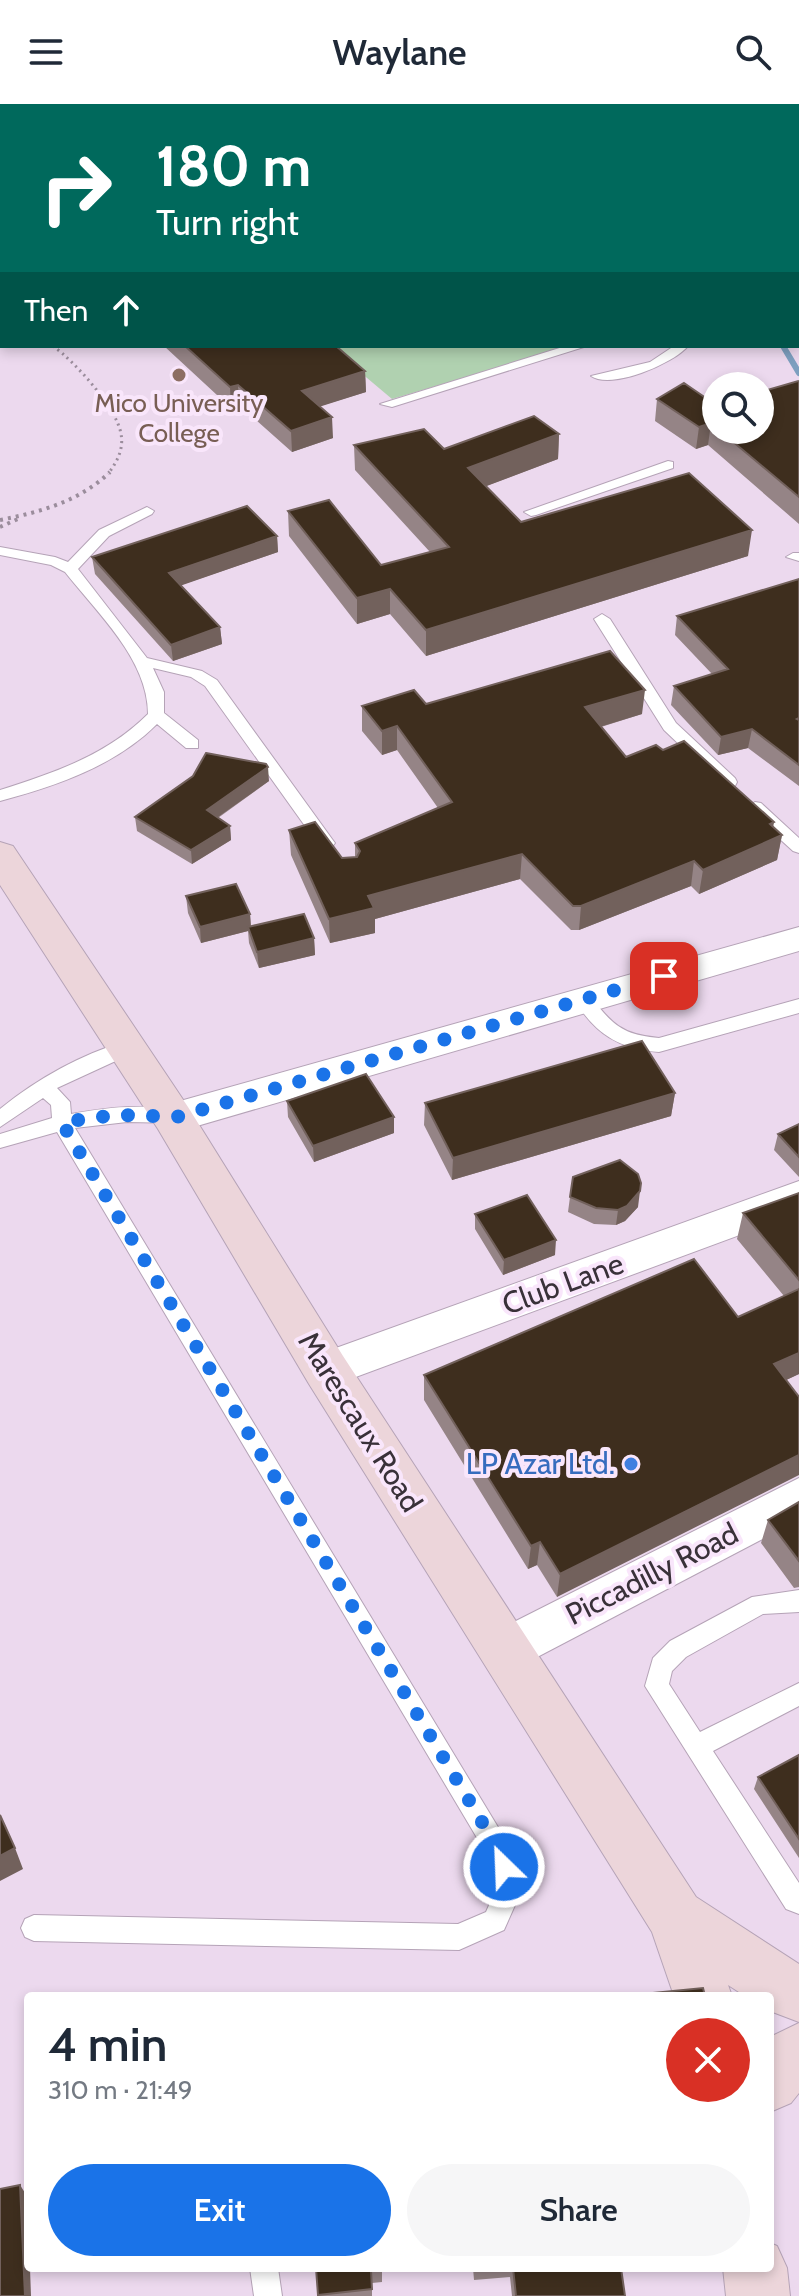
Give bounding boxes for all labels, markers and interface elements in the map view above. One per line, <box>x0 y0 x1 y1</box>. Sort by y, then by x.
icon: menu <box>24 30 68 74</box>
text: Waylane <box>332 30 467 74</box>
icon: search <box>731 30 775 74</box>
text: 180 m <box>156 132 311 200</box>
icon: right <box>24 136 128 240</box>
text: Turn right <box>156 200 299 244</box>
icon: ahead <box>104 288 148 332</box>
text: Then <box>24 292 88 329</box>
marker: Mico University College <box>170 366 188 384</box>
map controls <box>702 372 774 444</box>
button: search <box>702 372 774 444</box>
place label: Mico University College <box>95 387 263 449</box>
pin <box>630 942 698 1010</box>
icon: arrive <box>642 954 686 998</box>
street label: Club Lane <box>497 1245 628 1323</box>
street label: Marescaux Road <box>290 1325 430 1519</box>
place label: LP Azar Ltd. <box>466 1445 615 1482</box>
marker: LP Azar Ltd. <box>622 1455 640 1473</box>
street label: Piccadilly Road <box>559 1514 744 1633</box>
position arrow <box>462 1825 546 1909</box>
text: 4 min <box>48 2015 167 2073</box>
button: close <box>666 2018 750 2102</box>
text: 310 m · 21:49 <box>48 2074 193 2106</box>
button: Exit <box>48 2164 391 2256</box>
button: Share <box>407 2164 750 2256</box>

